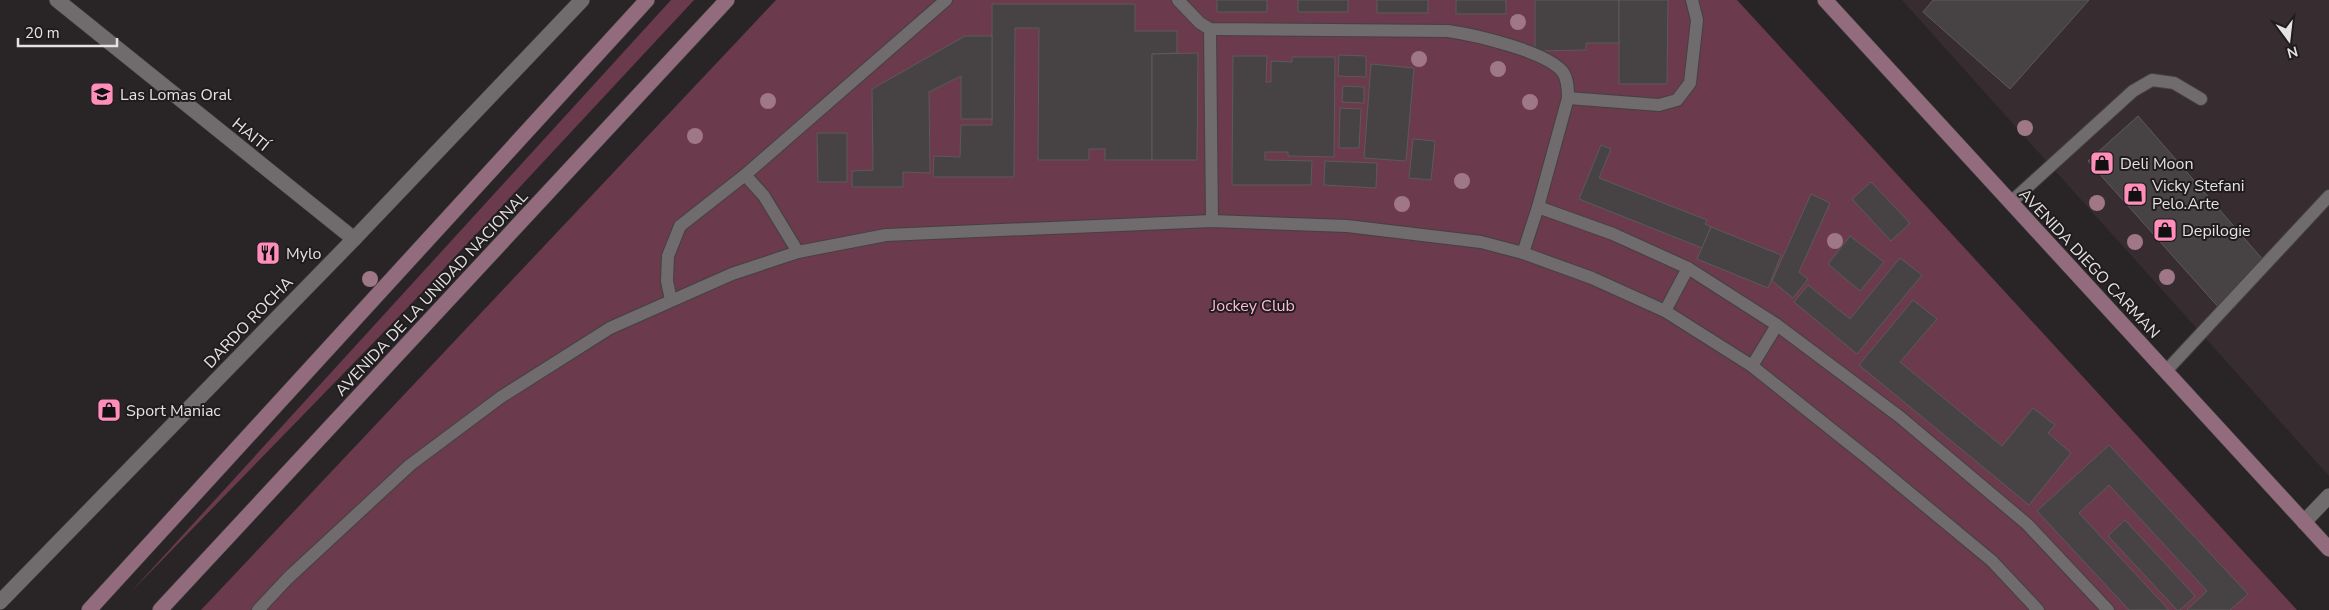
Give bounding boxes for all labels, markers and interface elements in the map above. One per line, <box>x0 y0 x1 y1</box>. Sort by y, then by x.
scale bar <box>18 15 116 47</box>
north arrow <box>2264 15 2314 65</box>
text: 20 m <box>25 23 60 43</box>
text: N <box>2285 42 2300 63</box>
school or university icon: Las Lomas Oral <box>89 81 115 107</box>
place label: Las Lomas Oral <box>120 84 232 106</box>
street label: HAITÍ <box>227 113 274 157</box>
shop icon: Deli Moon <box>2089 150 2115 176</box>
place label: Deli Moon <box>2120 153 2194 175</box>
place label: Vicky Stefani Pelo.Arte <box>2151 175 2245 215</box>
shop icon: Vicky Stefani Pelo.Arte <box>2122 181 2148 207</box>
street label: AVENIDA DIEGO CARMAN <box>2014 184 2165 344</box>
street label: AVENIDA DE LA UNIDAD NACIONAL <box>330 186 533 401</box>
shop icon: Depilogie <box>2152 217 2178 243</box>
place label: Depilogie <box>2182 220 2251 242</box>
restaurant icon: Mylo <box>255 240 281 266</box>
place label: Mylo <box>286 243 322 265</box>
street label: DARDO ROCHA <box>199 272 298 373</box>
park label: Jockey Club <box>1210 295 1295 317</box>
shop icon: Sport Maniac <box>96 397 122 423</box>
place label: Sport Maniac <box>126 400 221 422</box>

